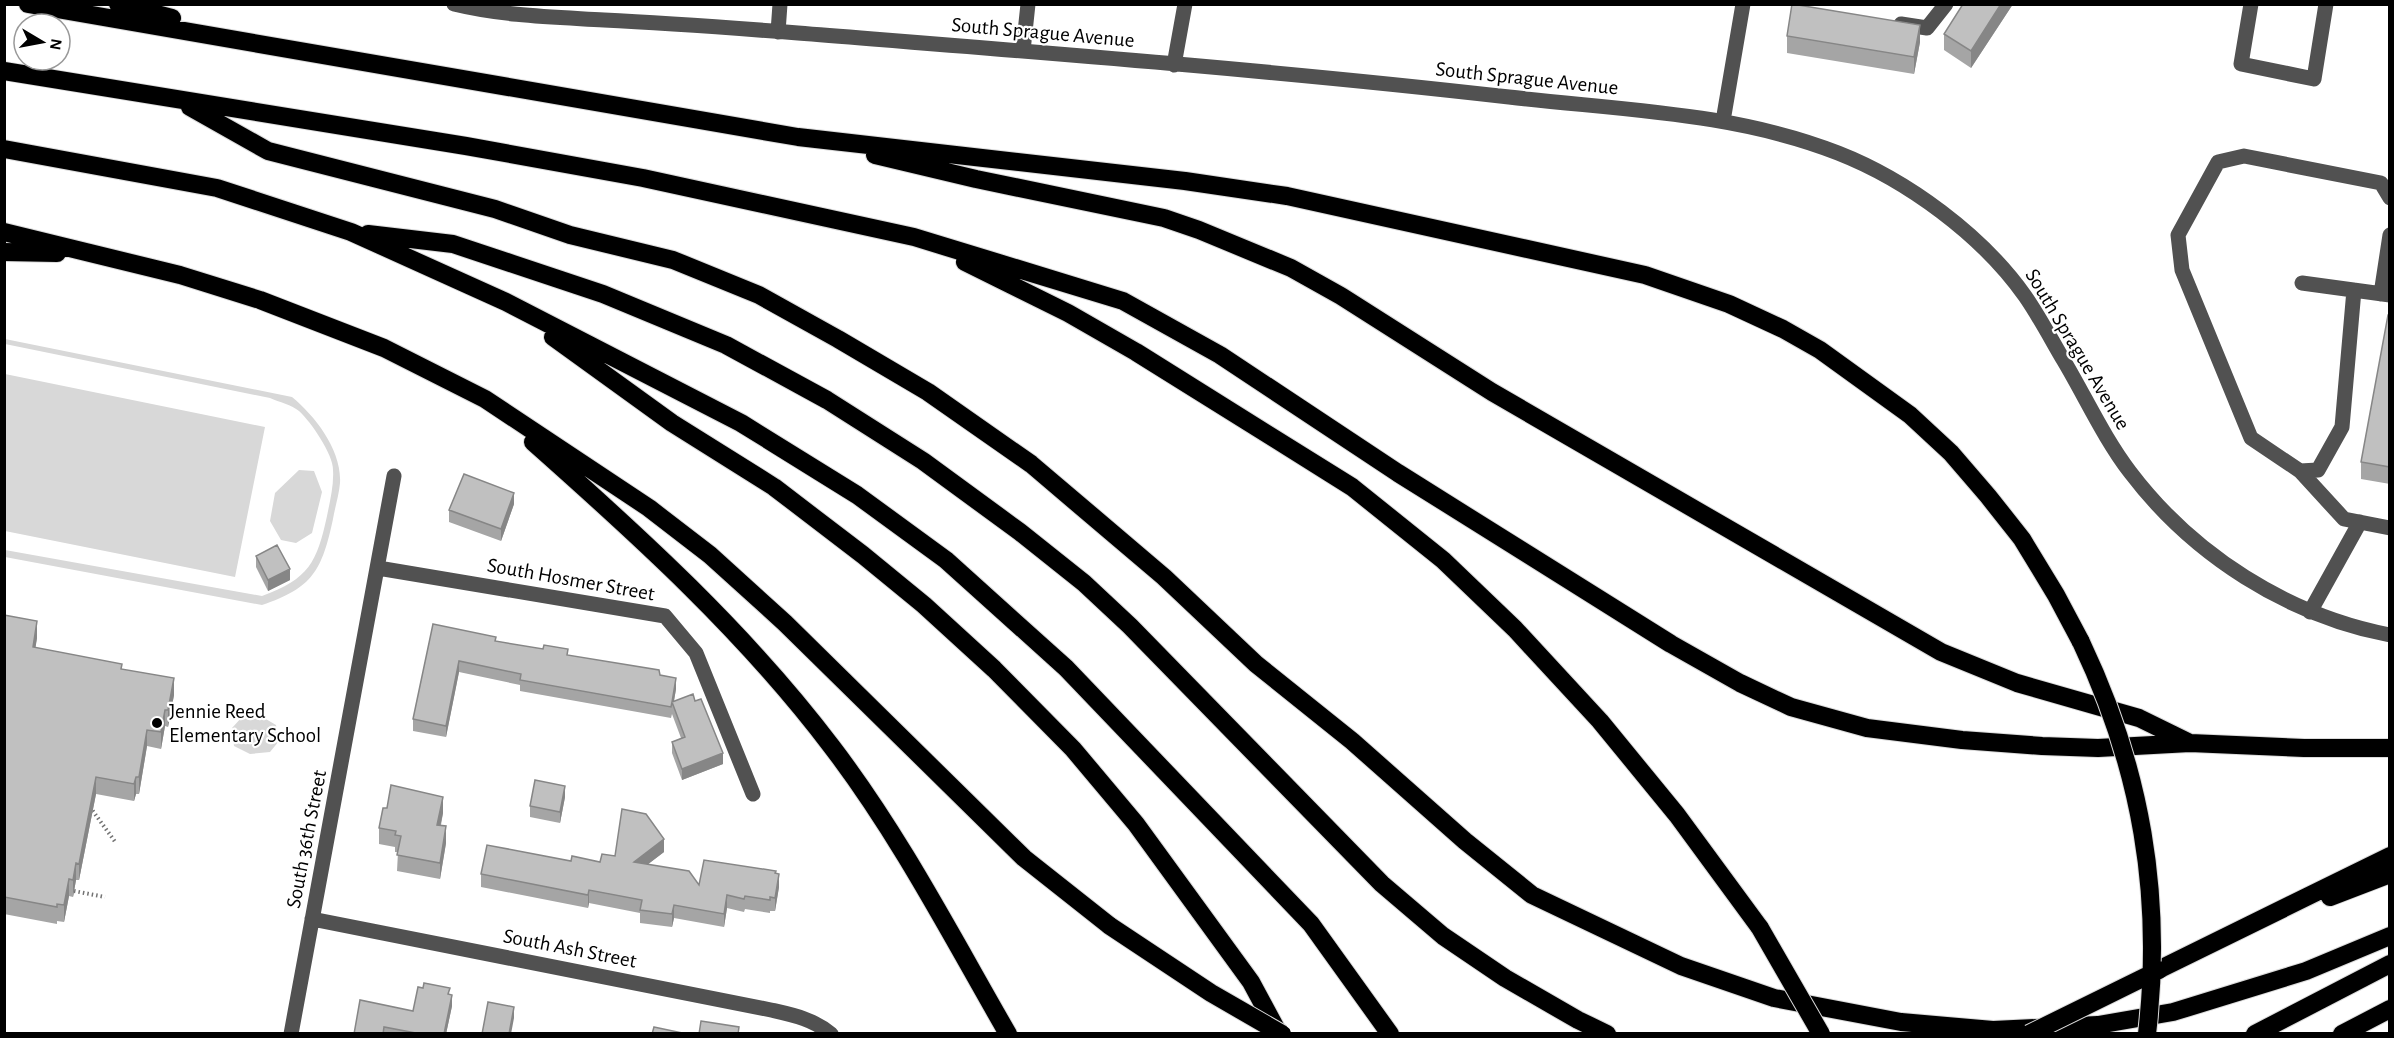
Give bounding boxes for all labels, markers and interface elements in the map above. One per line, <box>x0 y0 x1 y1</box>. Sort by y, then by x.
north arrow <box>12 12 72 72</box>
street label: South Sprague Avenue <box>951 14 1135 51</box>
text: N <box>47 38 65 51</box>
street label: South Sprague Avenue <box>1435 58 1619 99</box>
street label: South Sprague Avenue <box>2021 265 2134 433</box>
street label: South Hosmer Street <box>485 554 657 605</box>
place label: Jennie Reed Elementary School <box>169 701 321 746</box>
marker: Jennie Reed Elementary School <box>150 716 164 730</box>
street label: South 36th Street <box>283 768 330 910</box>
street label: South Ash Street <box>501 925 639 972</box>

